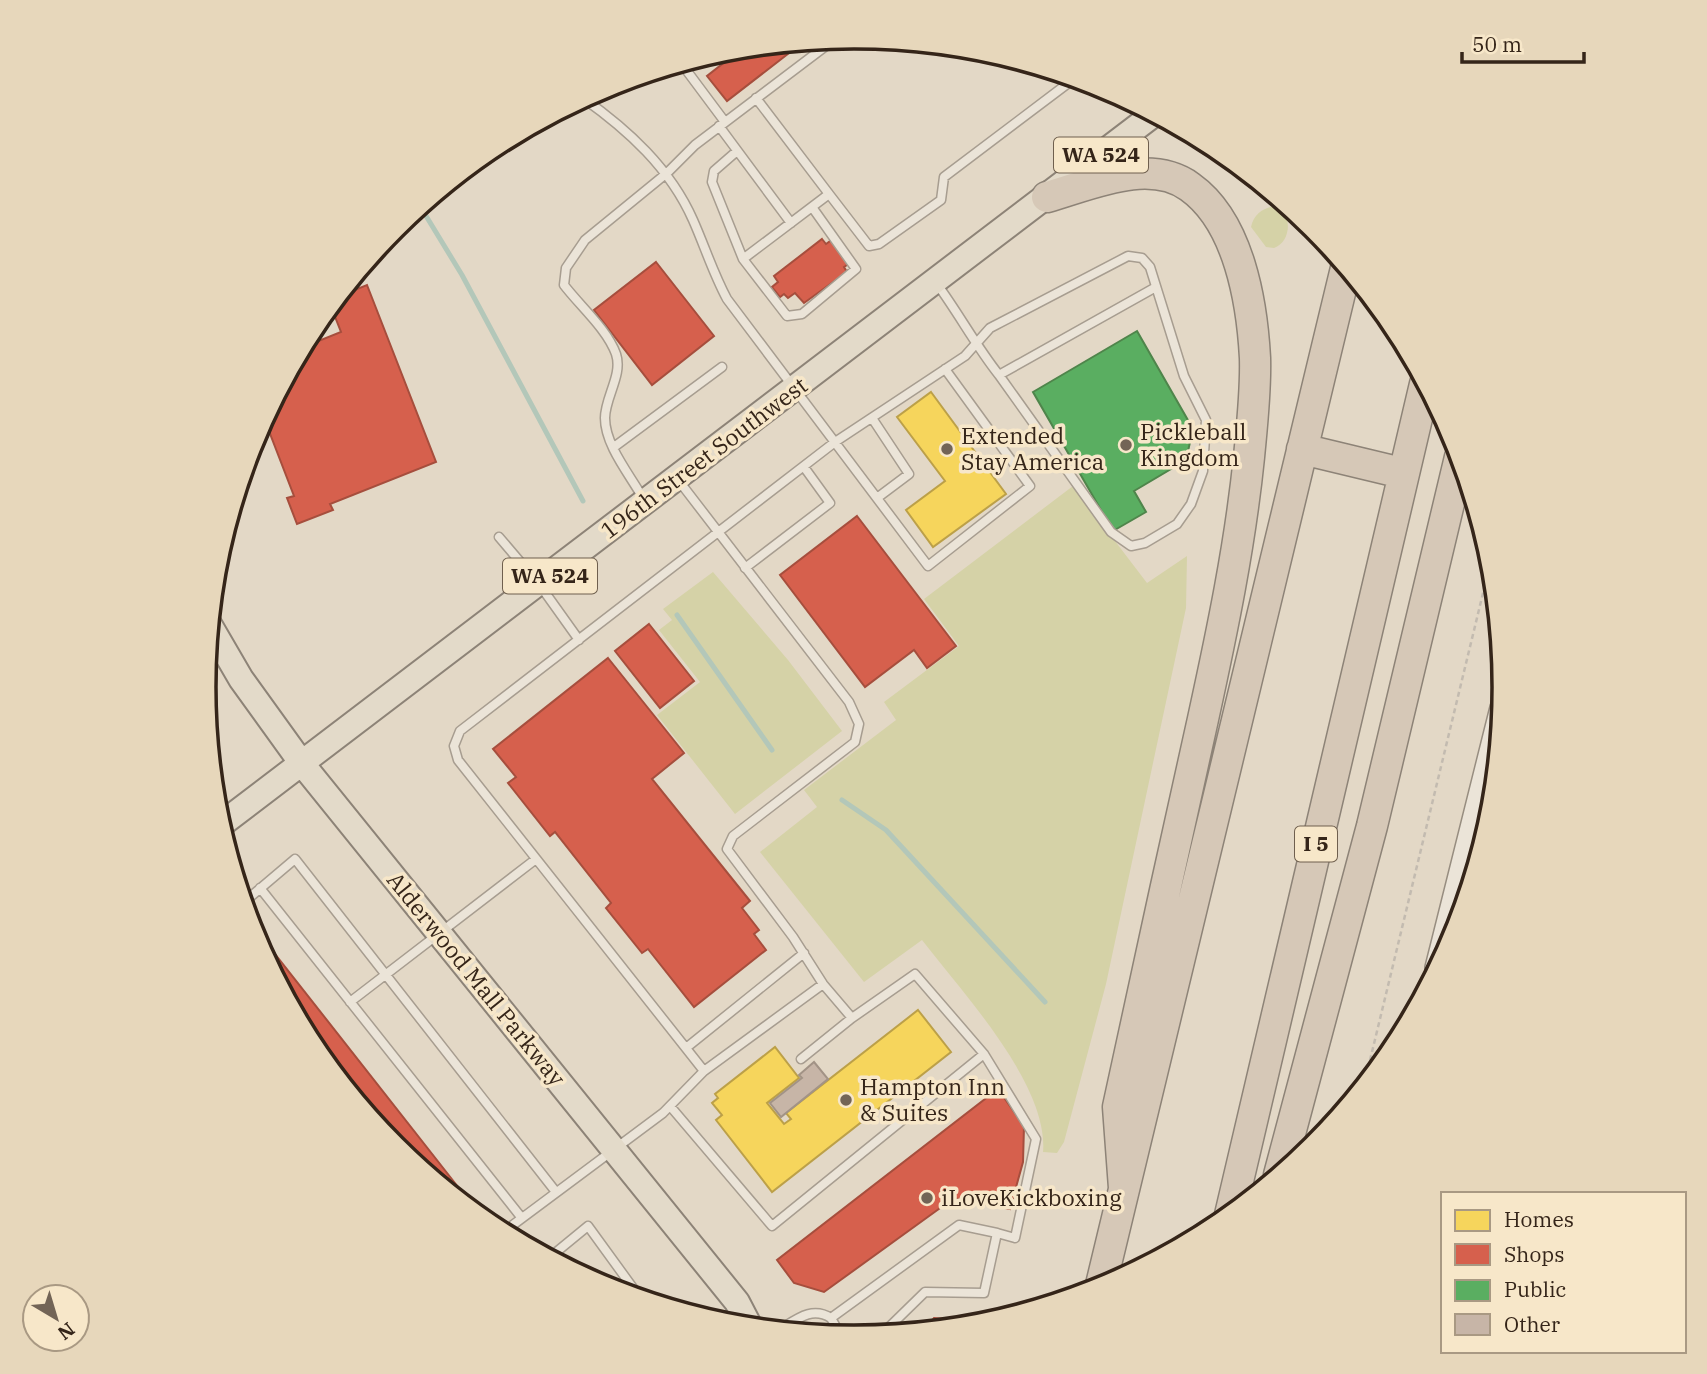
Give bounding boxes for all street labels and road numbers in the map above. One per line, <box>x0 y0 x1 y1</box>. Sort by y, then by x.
road number: WA 524 <box>1054 138 1148 172</box>
street label: 196th Street Southwest <box>594 370 813 545</box>
road number: WA 524 <box>503 558 597 594</box>
road number: I 5 <box>1295 826 1337 862</box>
street label: Alderwood Mall Parkway <box>381 865 573 1092</box>

